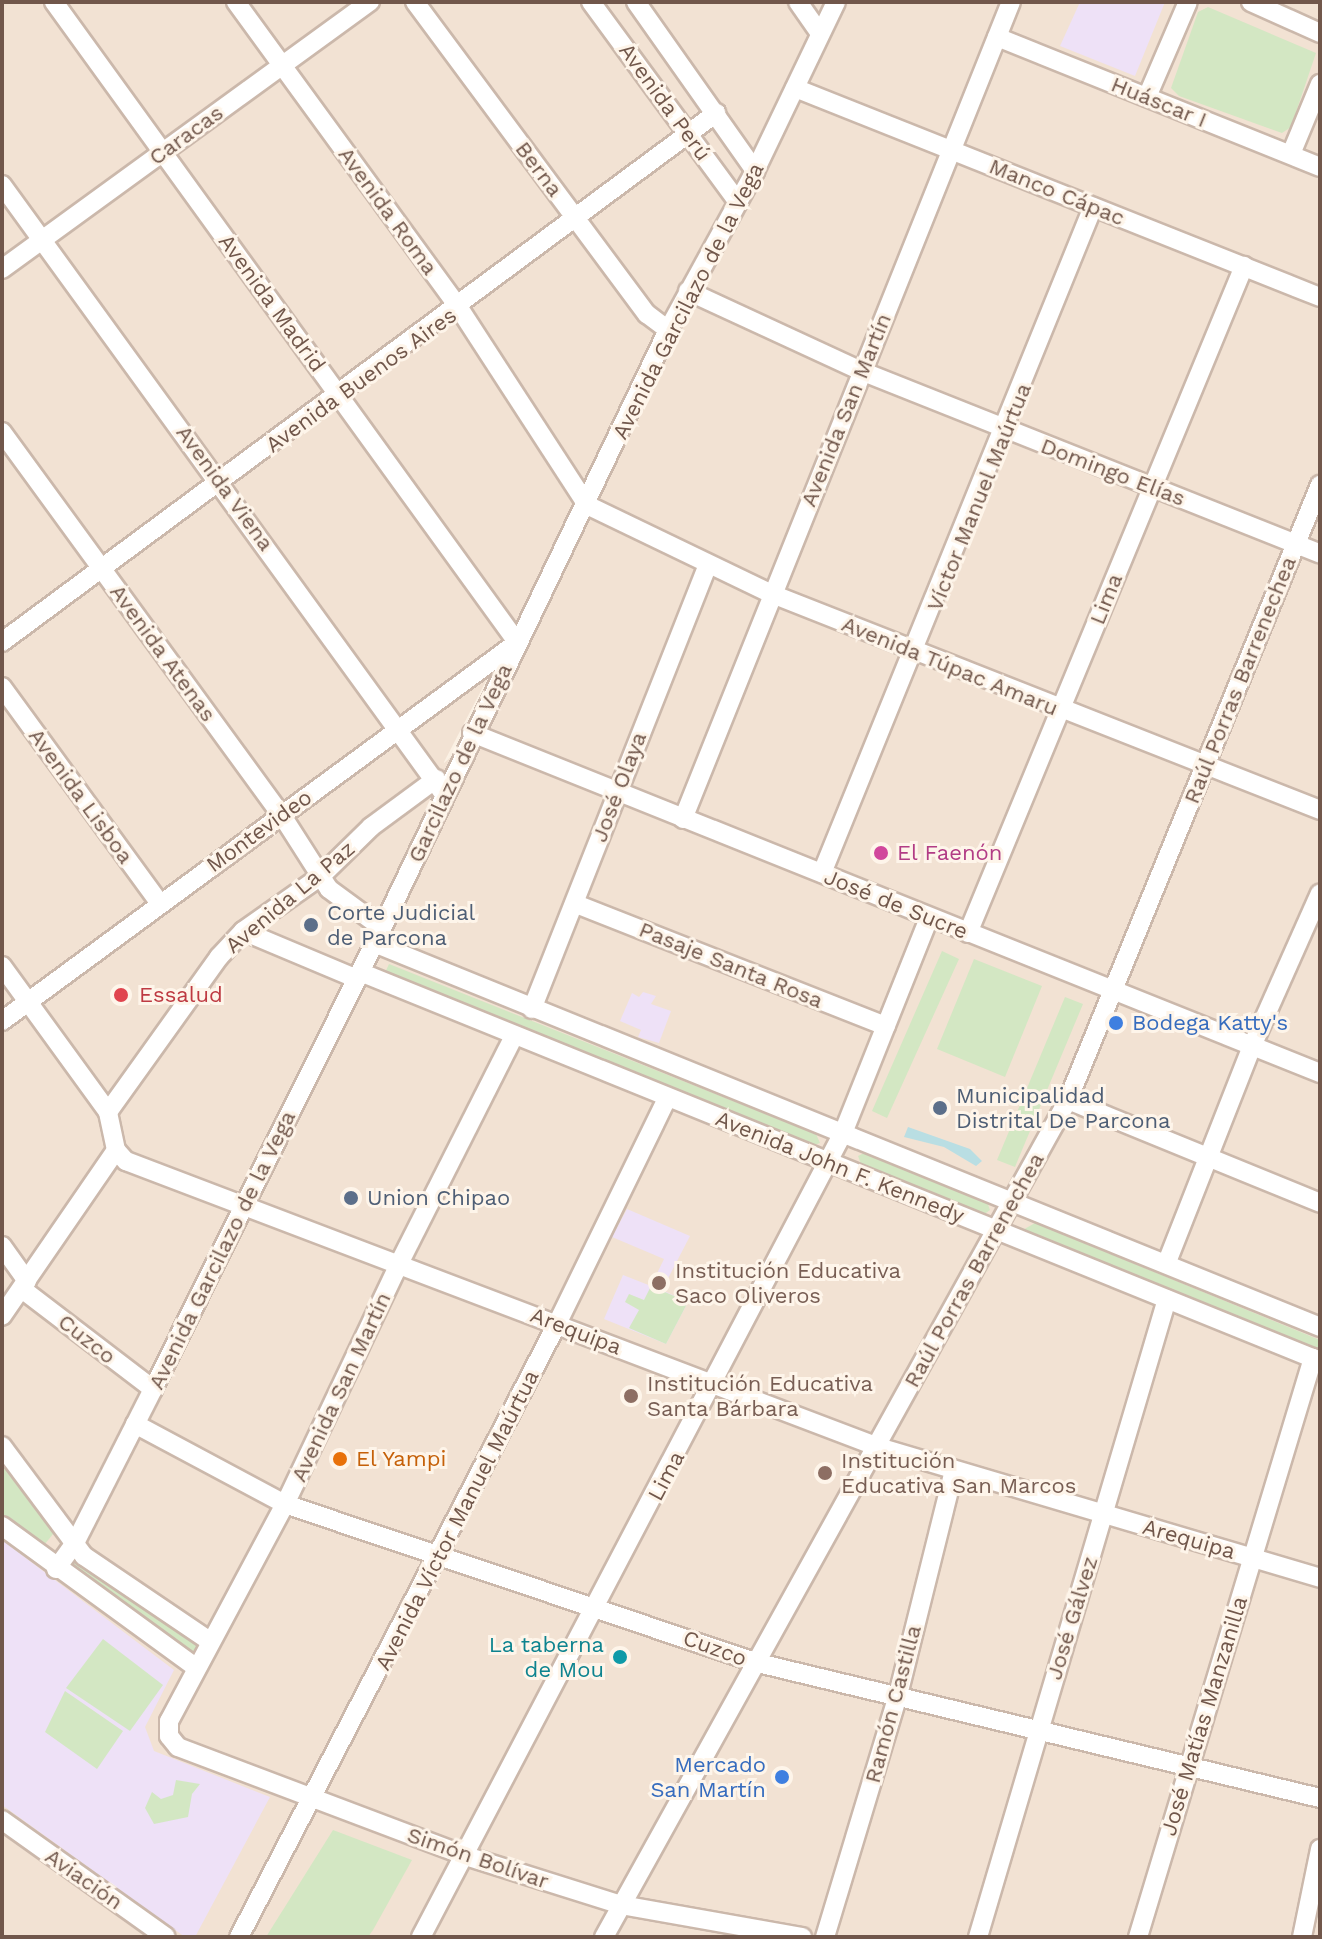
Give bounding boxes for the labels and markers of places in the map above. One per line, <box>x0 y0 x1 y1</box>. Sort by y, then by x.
place label: El Faenón <box>897 840 1003 866</box>
marker: El Faenón <box>872 844 890 862</box>
place label: Corte Judicial de Parcona <box>327 899 476 950</box>
marker: Corte Judicial de Parcona <box>302 916 320 934</box>
place label: Essalud <box>139 982 223 1008</box>
marker: Essalud <box>110 984 132 1006</box>
place label: Bodega Katty's <box>1132 1010 1289 1036</box>
marker: Bodega Katty's <box>1107 1014 1125 1032</box>
place label: Municipalidad Distrital De Parcona <box>956 1082 1171 1134</box>
marker: Municipalidad Distrital De Parcona <box>931 1099 949 1117</box>
place label: Union Chipao <box>367 1185 510 1211</box>
marker: Union Chipao <box>342 1189 360 1207</box>
place label: Institución Educativa Saco Oliveros <box>675 1257 901 1308</box>
marker: Institución Educativa Saco Oliveros <box>650 1274 668 1292</box>
place label: Institución Educativa Santa Bárbara <box>647 1370 873 1422</box>
marker: Institución Educativa Santa Bárbara <box>622 1387 640 1405</box>
place label: El Yampi <box>356 1446 448 1472</box>
place label: Institución Educativa San Marcos <box>841 1447 1077 1498</box>
marker: El Yampi <box>331 1450 349 1468</box>
marker: Institución Educativa San Marcos <box>816 1464 834 1482</box>
place label: La taberna de Mou <box>488 1631 604 1682</box>
marker: La taberna de Mou <box>611 1648 629 1666</box>
place label: Mercado San Martín <box>650 1751 766 1802</box>
marker: Mercado San Martín <box>773 1768 791 1786</box>

